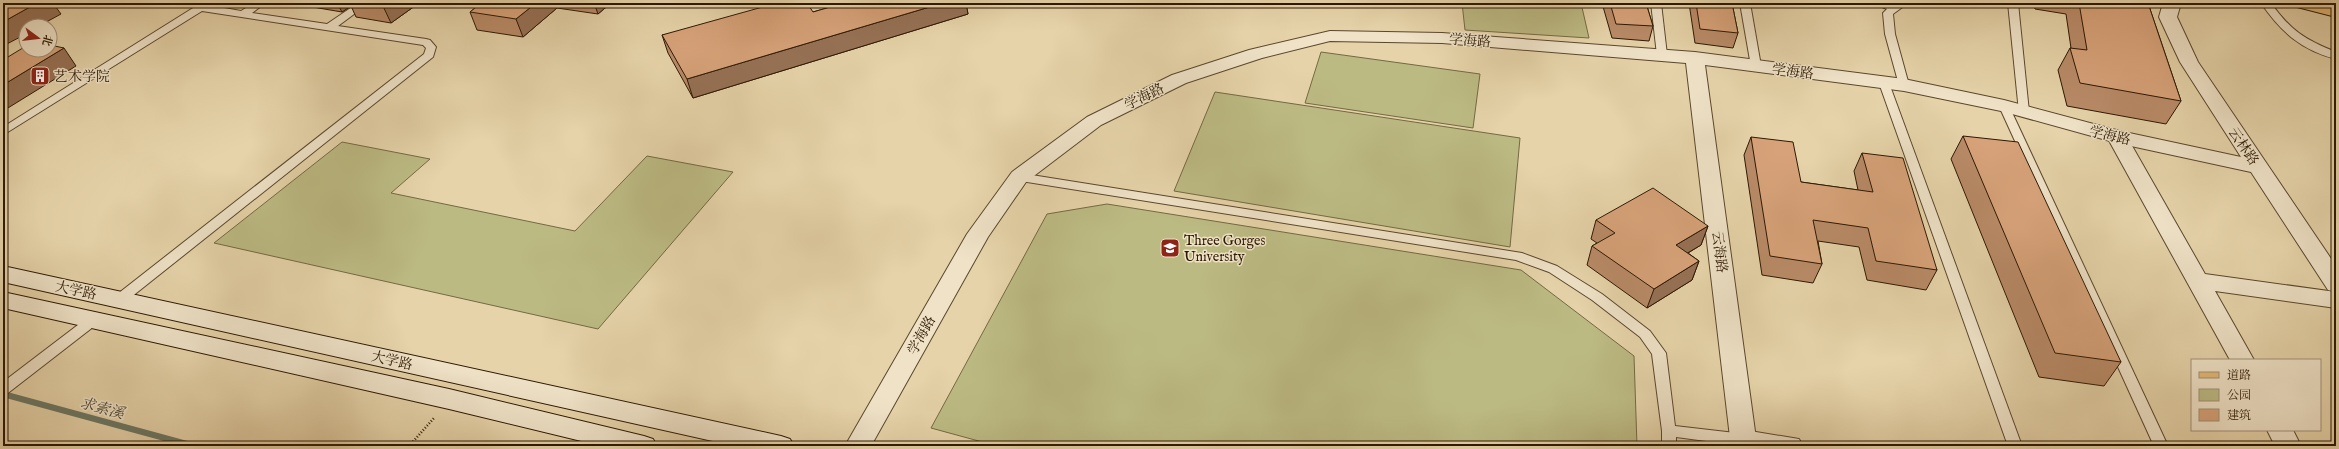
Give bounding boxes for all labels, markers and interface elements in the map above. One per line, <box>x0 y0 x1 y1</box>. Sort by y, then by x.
north arrow <box>18 18 58 58</box>
street label: 学海路 <box>1448 31 1492 51</box>
text: 北 <box>39 33 55 47</box>
street label: 学海路 <box>1771 61 1815 83</box>
building icon: 艺术学院 <box>29 65 51 87</box>
place label: 艺术学院 <box>54 68 110 86</box>
street label: 学海路 <box>1122 80 1167 114</box>
street label: 学海路 <box>2087 122 2132 149</box>
street label: 云林路 <box>2224 124 2262 169</box>
street label: 云海路 <box>1708 230 1730 274</box>
place label: Three Gorges University <box>1184 232 1266 266</box>
school or university icon: Three Gorges University <box>1159 237 1181 259</box>
street label: 大学路 <box>53 278 98 304</box>
street label: 学海路 <box>904 313 940 358</box>
street label: 大学路 <box>369 347 414 374</box>
legend <box>2191 359 2321 431</box>
text: 道路 <box>2227 368 2251 383</box>
text: 公园 <box>2227 388 2251 403</box>
water label: 求索溪 <box>78 393 128 424</box>
text: 建筑 <box>2227 408 2251 423</box>

